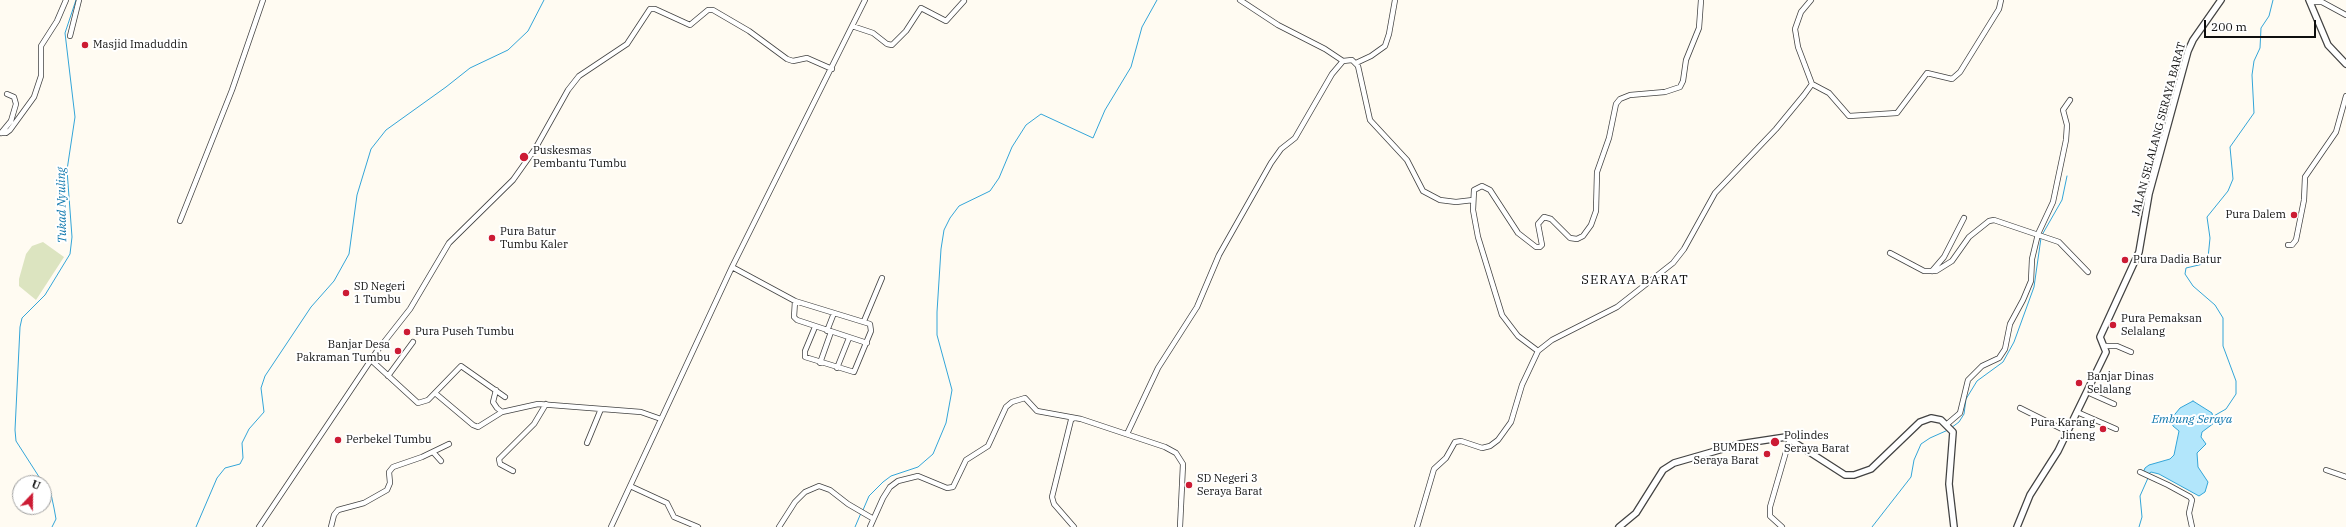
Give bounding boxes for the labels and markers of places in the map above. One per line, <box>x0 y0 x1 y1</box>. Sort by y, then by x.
place label: Masjid Imaduddin <box>93 38 188 52</box>
marker: Masjid Imaduddin <box>80 40 90 50</box>
place label: Puskesmas Pembantu Tumbu <box>533 144 627 170</box>
marker: Puskesmas Pembantu Tumbu <box>518 151 530 163</box>
place label: Pura Dalem <box>2225 208 2286 222</box>
marker: Pura Dalem <box>2289 210 2299 220</box>
place label: Pura Batur Tumbu Kaler <box>500 225 568 251</box>
marker: Pura Batur Tumbu Kaler <box>487 233 497 243</box>
place label: Pura Dadia Batur <box>2133 253 2221 267</box>
marker: Pura Dadia Batur <box>2120 255 2130 265</box>
place label: SD Negeri 1 Tumbu <box>354 280 405 306</box>
marker: SD Negeri 1 Tumbu <box>341 288 351 298</box>
place label: Pura Pemaksan Selalang <box>2121 312 2202 338</box>
marker: Pura Pemaksan Selalang <box>2108 320 2118 330</box>
place label: Pura Puseh Tumbu <box>415 325 514 339</box>
marker: Pura Puseh Tumbu <box>402 327 412 337</box>
place label: Banjar Desa Pakraman Tumbu <box>296 338 390 364</box>
marker: Banjar Desa Pakraman Tumbu <box>393 346 403 356</box>
place label: Banjar Dinas Selalang <box>2087 370 2154 396</box>
marker: Banjar Dinas Selalang <box>2074 378 2084 388</box>
place label: Pura Karang Jineng <box>2030 416 2095 442</box>
marker: Pura Karang Jineng <box>2098 424 2108 434</box>
place label: Polindes Seraya Barat <box>1784 429 1849 455</box>
place label: Perbekel Tumbu <box>346 433 432 447</box>
marker: Perbekel Tumbu <box>333 435 343 445</box>
marker: Polindes Seraya Barat <box>1769 436 1781 448</box>
place label: BUMDES Seraya Barat <box>1694 441 1759 467</box>
marker: BUMDES Seraya Barat <box>1762 449 1772 459</box>
place label: SD Negeri 3 Seraya Barat <box>1197 472 1262 498</box>
marker: SD Negeri 3 Seraya Barat <box>1184 480 1194 490</box>

